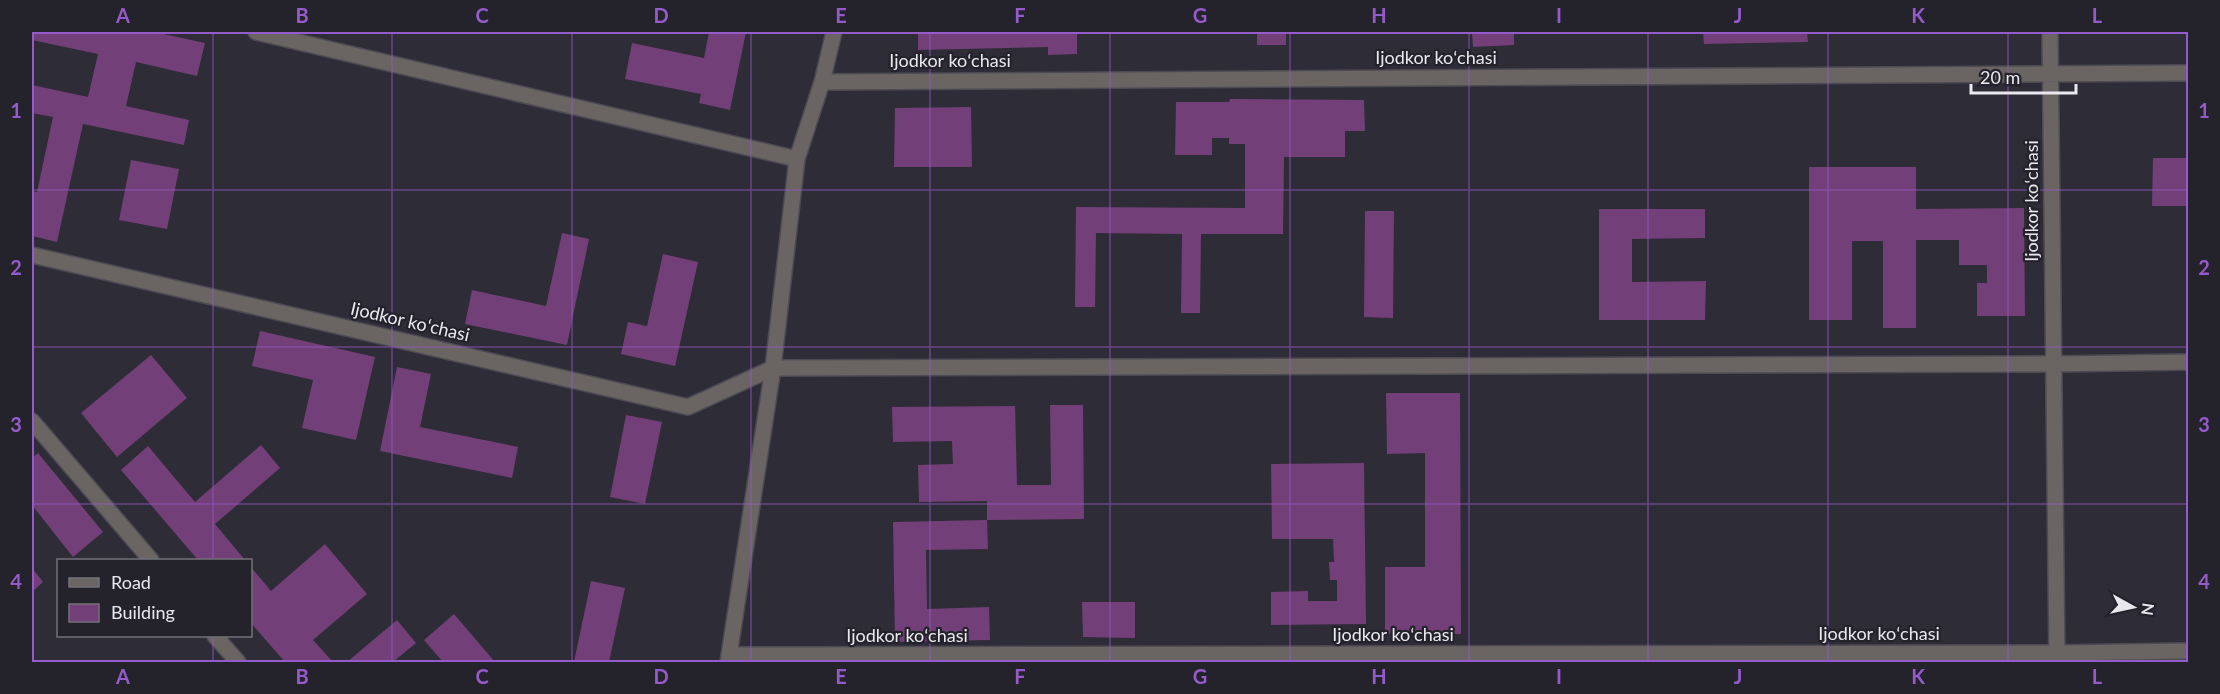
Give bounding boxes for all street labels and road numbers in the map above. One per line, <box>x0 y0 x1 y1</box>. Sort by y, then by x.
street label: Ijodkor koʻchasi <box>1375 46 1497 68</box>
street label: Ijodkor koʻchasi <box>889 49 1011 71</box>
street label: Ijodkor koʻchasi <box>2020 140 2042 262</box>
street label: Ijodkor koʻchasi <box>349 297 472 345</box>
street label: Ijodkor koʻchasi <box>1818 622 1940 644</box>
street label: Ijodkor koʻchasi <box>1332 623 1454 645</box>
street label: Ijodkor koʻchasi <box>846 624 968 646</box>

